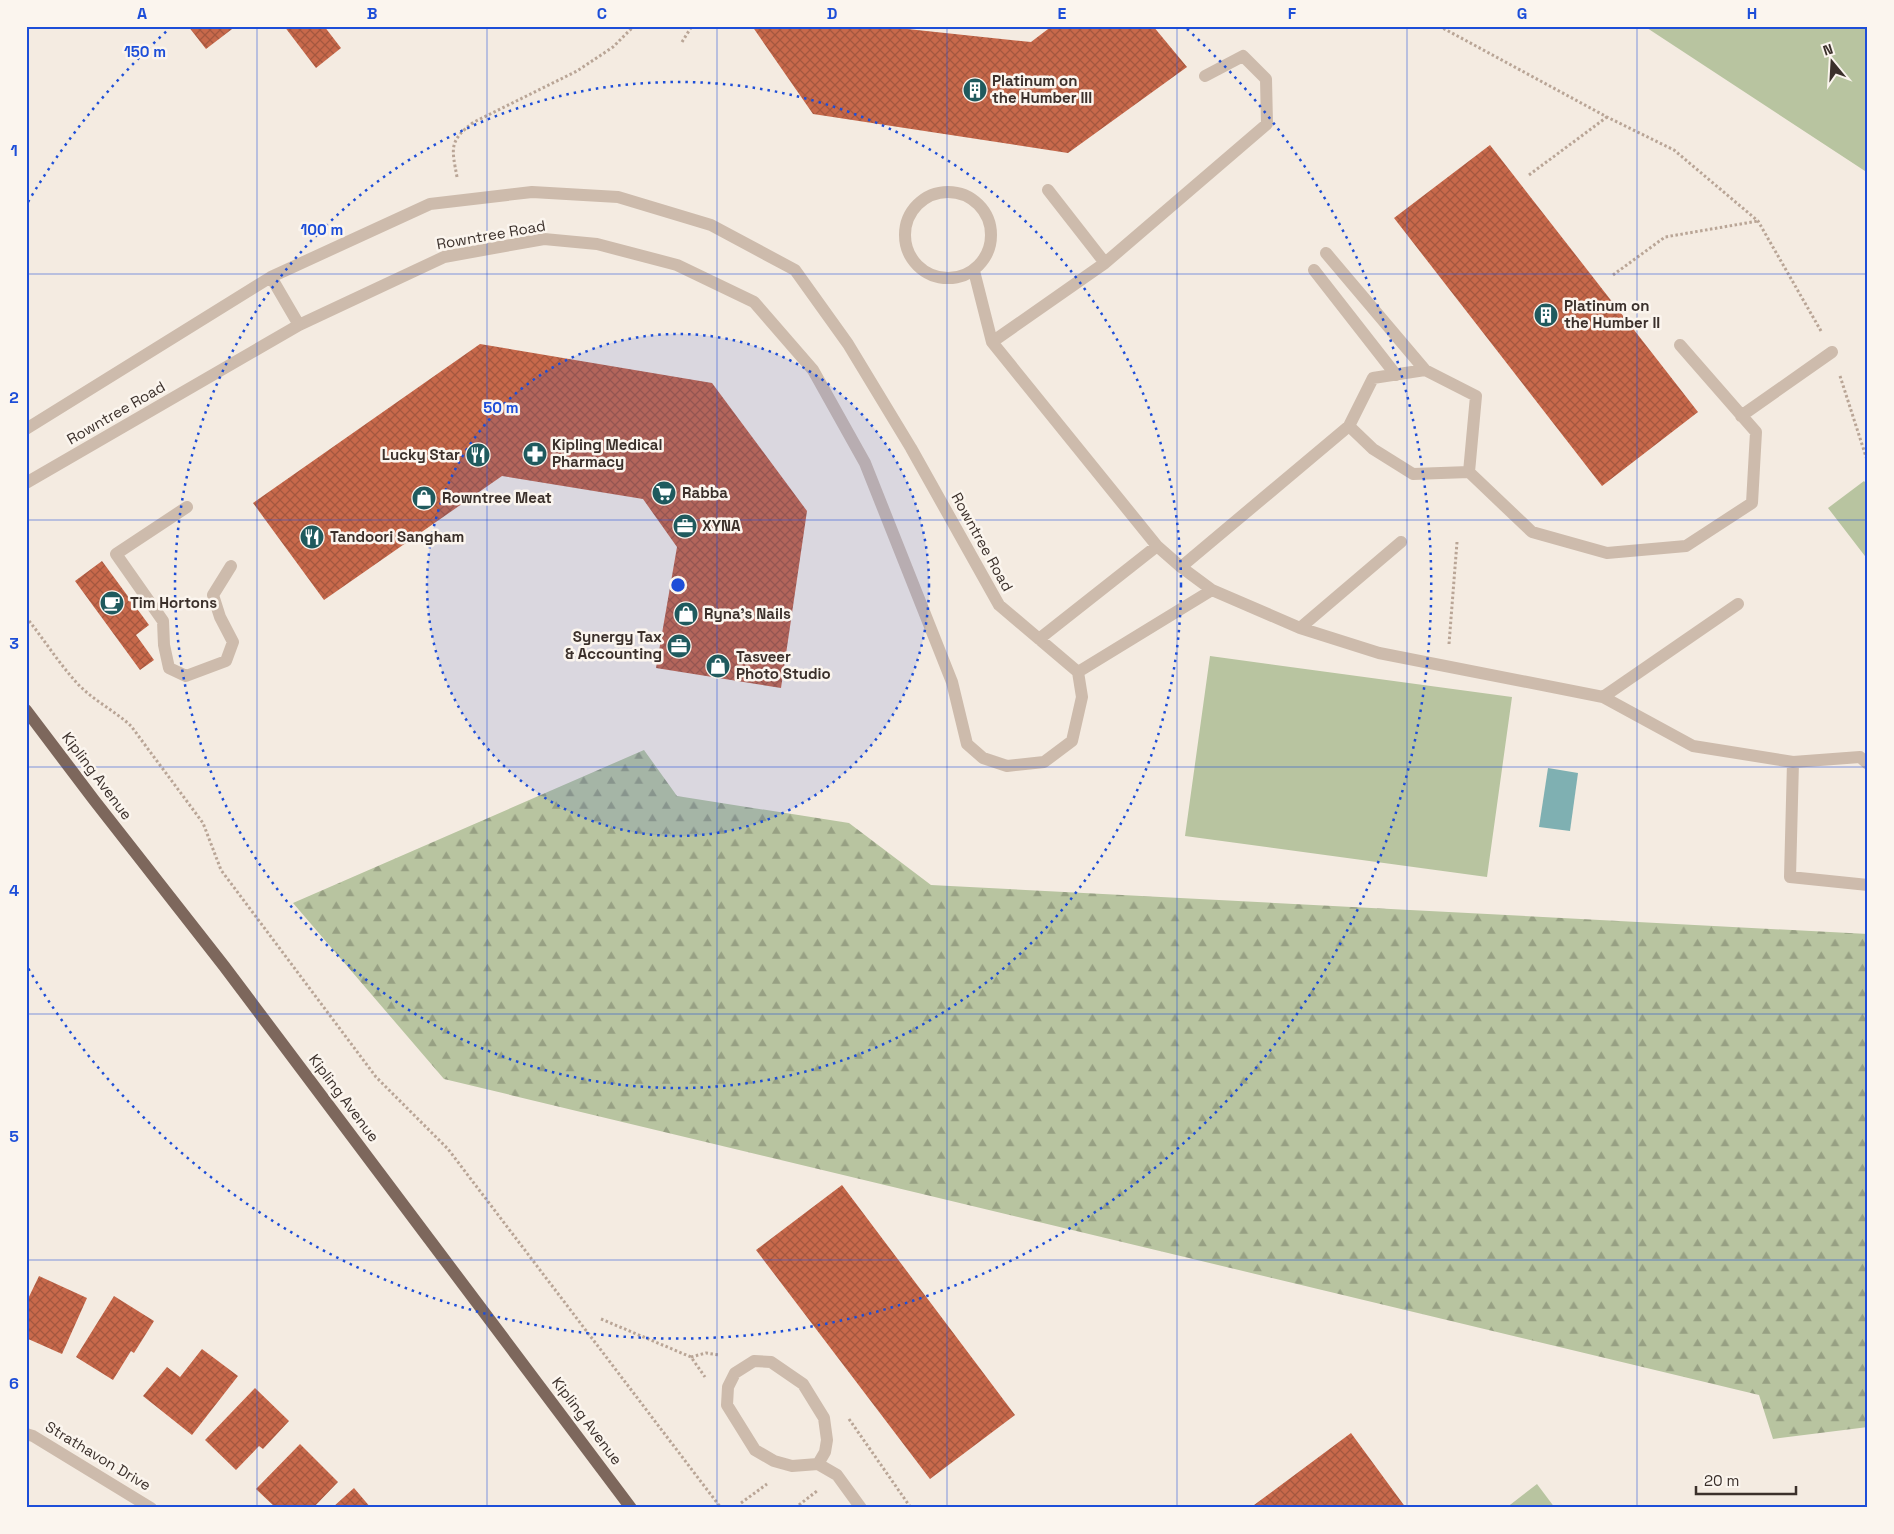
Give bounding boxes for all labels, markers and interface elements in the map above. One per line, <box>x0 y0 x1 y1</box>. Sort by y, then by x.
text: A <box>137 3 147 24</box>
text: B <box>367 3 377 24</box>
text: C <box>597 3 607 24</box>
text: D <box>827 3 837 24</box>
text: E <box>1058 3 1067 24</box>
text: F <box>1288 3 1297 24</box>
text: G <box>1517 3 1527 24</box>
text: H <box>1747 3 1757 24</box>
north arrow <box>1806 38 1856 88</box>
text: N <box>1821 40 1835 60</box>
text: 150 m <box>124 42 166 61</box>
place label: Platinum on the Humber III <box>992 71 1092 107</box>
building icon: Platinum on the Humber III <box>962 77 988 103</box>
text: 1 <box>10 140 18 161</box>
street label: Rowntree Road <box>435 216 547 253</box>
text: 100 m <box>301 220 343 239</box>
place label: Platinum on the Humber II <box>1564 296 1660 332</box>
building icon: Platinum on the Humber II <box>1533 302 1559 328</box>
street label: Rowntree Road <box>63 377 168 448</box>
text: 2 <box>9 387 19 408</box>
text: 50 m <box>483 398 519 417</box>
place label: Kipling Medical Pharmacy <box>552 435 662 471</box>
pharmacy icon: Kipling Medical Pharmacy <box>522 441 548 467</box>
restaurant icon: Lucky Star <box>465 442 491 468</box>
place label: Lucky Star <box>382 445 460 464</box>
supermarket icon: Rabba <box>651 480 677 506</box>
place label: Rabba <box>682 483 728 502</box>
shop icon: Rowntree Meat <box>411 485 437 511</box>
place label: Rowntree Meat <box>442 488 552 507</box>
street label: Rowntree Road <box>947 489 1017 595</box>
office icon: XYNA <box>672 513 698 539</box>
place label: XYNA <box>702 516 741 535</box>
restaurant icon: Tandoori Sangham <box>299 524 325 550</box>
place label: Tandoori Sangham <box>330 527 464 546</box>
centre of rings <box>669 576 687 594</box>
cafe icon: Tim Hortons <box>99 590 125 616</box>
place label: Tim Hortons <box>130 593 217 612</box>
shop icon: Ryna's Nails <box>673 601 699 627</box>
place label: Ryna's Nails <box>704 604 791 623</box>
place label: Synergy Tax & Accounting <box>565 627 662 663</box>
text: 3 <box>9 633 19 654</box>
office icon: Synergy Tax & Accounting <box>666 633 692 659</box>
place label: Tasveer Photo Studio <box>736 647 831 683</box>
shop icon: Tasveer Photo Studio <box>705 653 731 679</box>
street label: Kipling Avenue <box>58 728 137 824</box>
text: 4 <box>9 880 19 901</box>
street label: Kipling Avenue <box>305 1050 384 1146</box>
text: 5 <box>9 1126 19 1147</box>
text: 6 <box>9 1373 19 1394</box>
street label: Kipling Avenue <box>548 1373 627 1469</box>
street label: Strathavon Drive <box>42 1417 155 1495</box>
scale bar <box>1696 1464 1796 1496</box>
text: 20 m <box>1704 1471 1739 1490</box>

